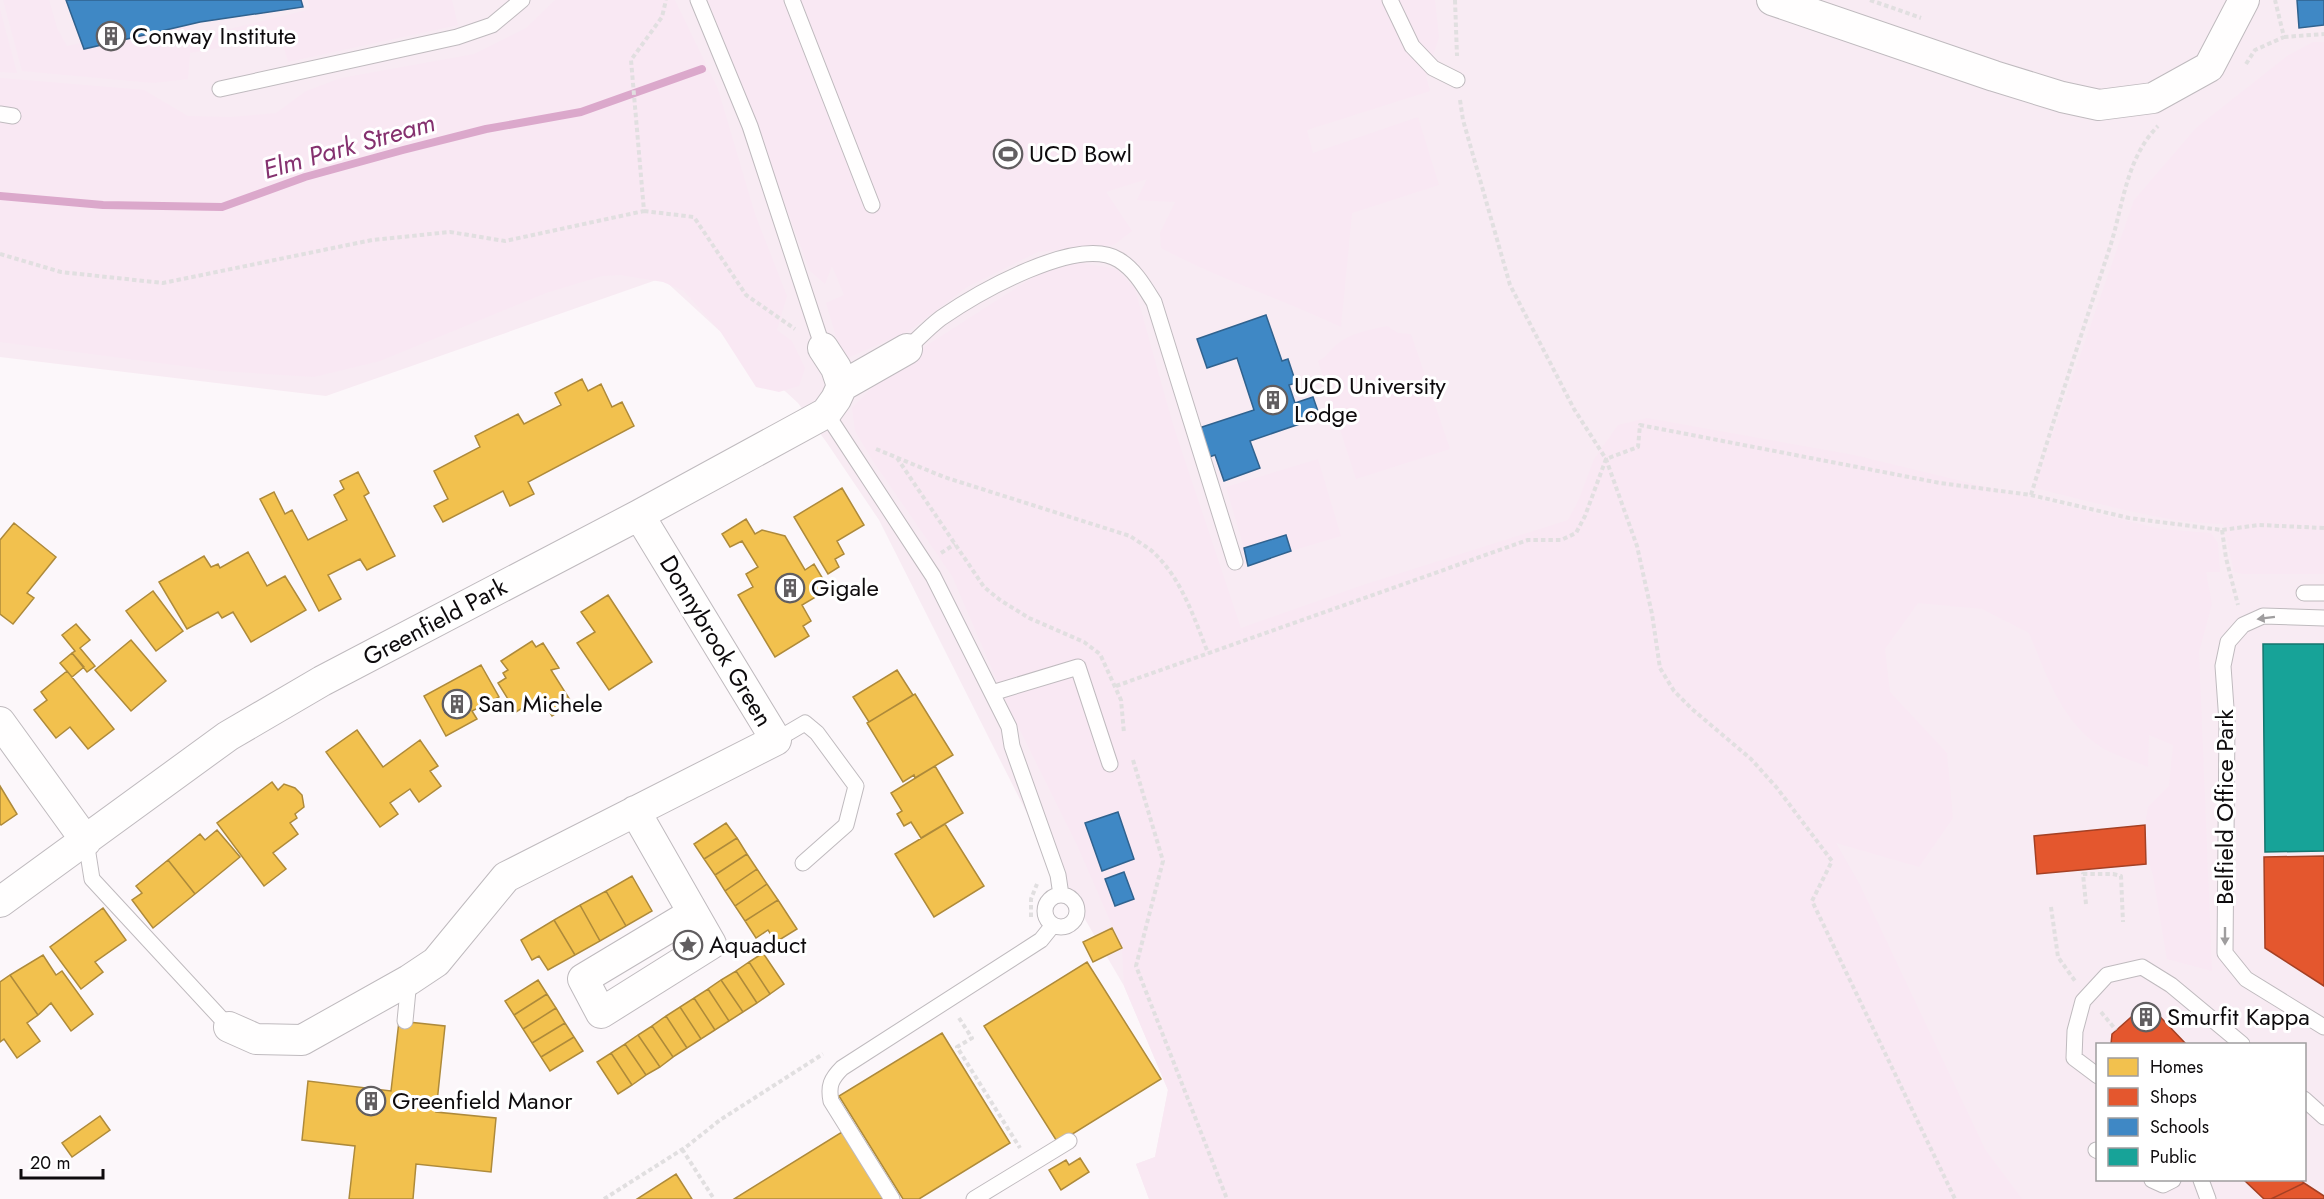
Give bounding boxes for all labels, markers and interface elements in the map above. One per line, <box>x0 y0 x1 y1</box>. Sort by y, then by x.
place label: Conway Institute <box>132 18 296 53</box>
building icon: Conway Institute <box>95 20 127 52</box>
water label: Elm Park Stream <box>258 103 440 189</box>
place label: UCD Bowl <box>1029 136 1132 171</box>
sports icon: UCD Bowl <box>992 138 1024 170</box>
place label: UCD University Lodge <box>1294 368 1446 431</box>
building icon: UCD University Lodge <box>1257 384 1289 416</box>
street label: Donnybrook Green <box>651 548 781 733</box>
street label: Greenfield Park <box>357 569 513 674</box>
place label: Gigale <box>811 570 879 605</box>
building icon: Gigale <box>774 572 806 604</box>
one-way arrow <box>2256 613 2275 623</box>
place label: San Michele <box>478 686 603 721</box>
building icon: San Michele <box>441 688 473 720</box>
street label: Belfield Office Park <box>2207 709 2242 905</box>
one-way arrow <box>2220 926 2230 945</box>
place label: Aquaduct <box>709 927 806 962</box>
place icon: Aquaduct <box>672 929 704 961</box>
place label: Smurfit Kappa <box>2167 999 2310 1034</box>
building icon: Smurfit Kappa <box>2130 1001 2162 1033</box>
legend <box>2096 1043 2306 1181</box>
text: Homes <box>2150 1054 2203 1080</box>
place label: Greenfield Manor <box>392 1083 573 1118</box>
text: Shops <box>2150 1084 2197 1110</box>
building icon: Greenfield Manor <box>355 1085 387 1117</box>
text: Schools <box>2150 1114 2209 1140</box>
scale bar <box>21 1142 104 1180</box>
text: Public <box>2150 1144 2197 1170</box>
text: 20 m <box>30 1150 70 1176</box>

